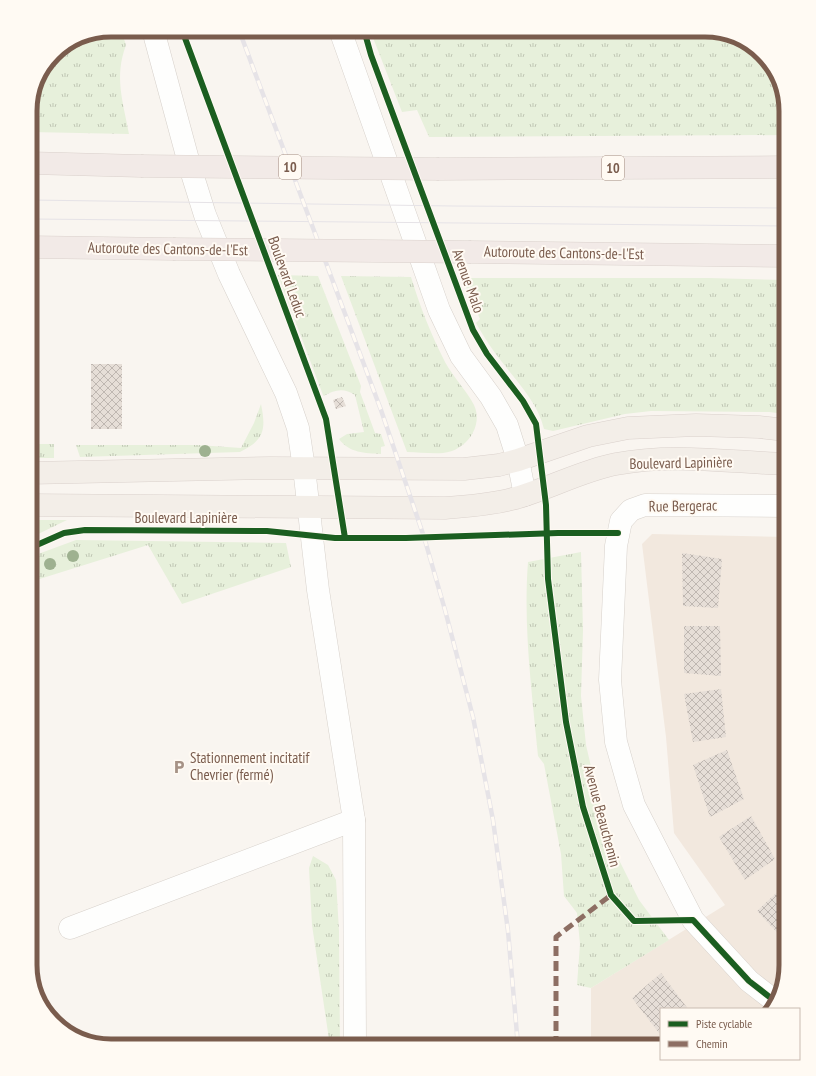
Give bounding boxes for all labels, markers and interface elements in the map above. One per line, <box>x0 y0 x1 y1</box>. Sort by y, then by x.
road number: 10 <box>279 155 301 179</box>
road number: 10 <box>602 156 624 180</box>
street label: Boulevard Leduc <box>264 234 311 321</box>
street label: Autoroute des Cantons-de-l'Est <box>88 238 248 259</box>
street label: Autoroute des Cantons-de-l'Est <box>484 242 644 263</box>
street label: Avenue Malo <box>448 246 489 315</box>
street label: Boulevard Lapinière <box>629 452 733 473</box>
street label: Rue Bergerac <box>649 495 718 516</box>
street label: Boulevard Lapinière <box>134 508 238 527</box>
place label: Stationnement incitatif Chevrier (fermé) <box>190 748 311 784</box>
parking icon: Stationnement incitatif Chevrier (fermé) <box>171 759 187 775</box>
street label: Avenue Beauchemin <box>580 763 625 869</box>
legend <box>660 1008 800 1060</box>
text: Piste cyclable <box>696 1016 752 1031</box>
text: Chemin <box>696 1036 727 1051</box>

